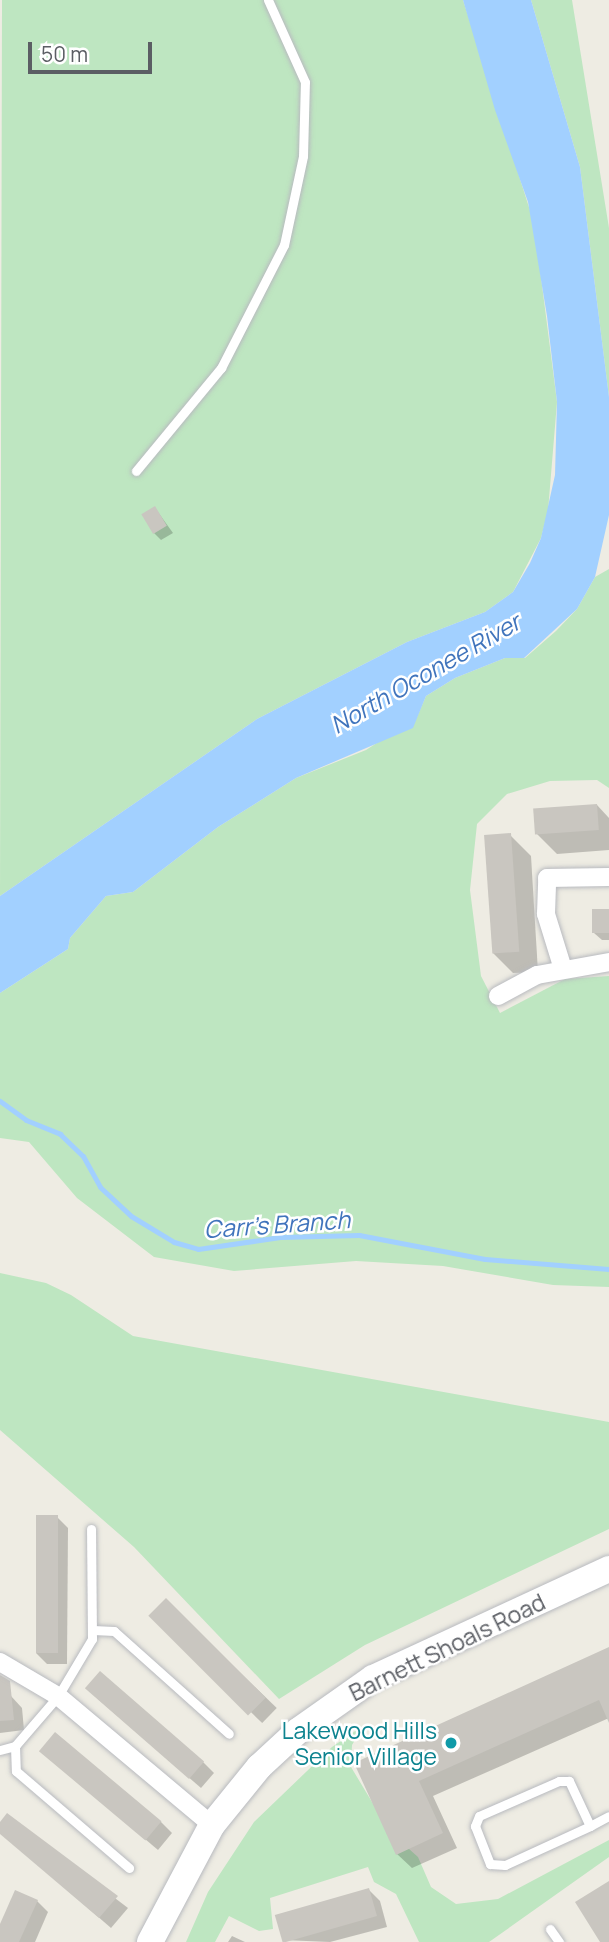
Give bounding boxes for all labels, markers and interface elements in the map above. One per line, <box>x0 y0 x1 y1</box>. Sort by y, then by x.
scale bar <box>32 28 156 72</box>
text: 50 m <box>41 40 88 68</box>
water label: North Oconee River <box>325 607 525 739</box>
water label: Carr's Branch <box>203 1205 351 1243</box>
street label: Barnett Shoals Road <box>344 1588 550 1706</box>
place label: Lakewood Hills Senior Village <box>282 1716 437 1770</box>
marker: Lakewood Hills Senior Village <box>443 1735 459 1751</box>

